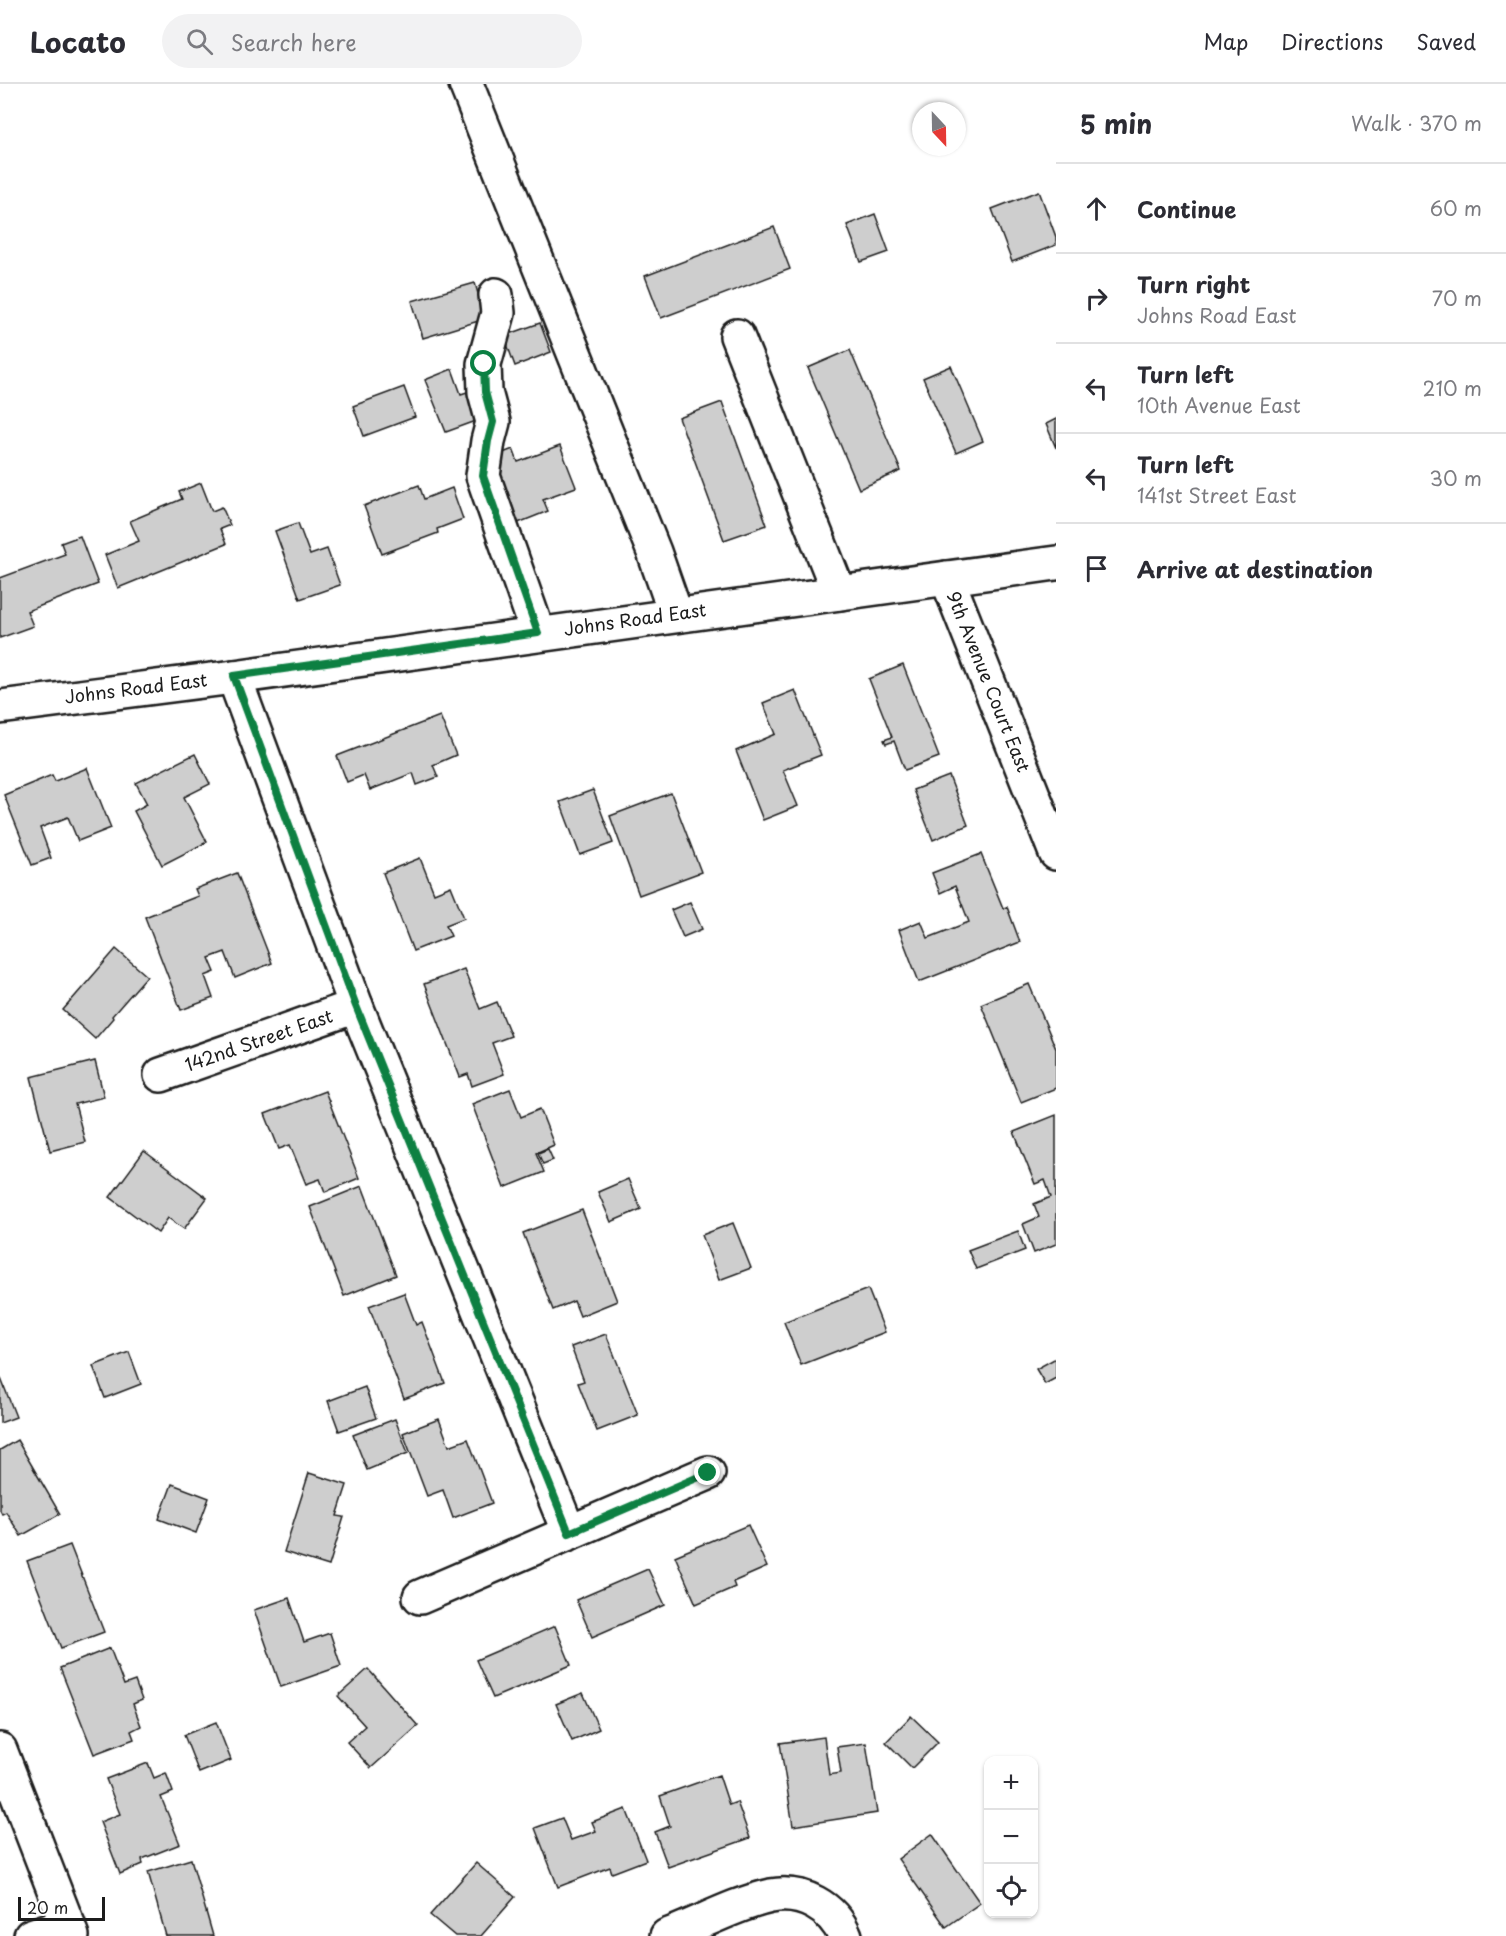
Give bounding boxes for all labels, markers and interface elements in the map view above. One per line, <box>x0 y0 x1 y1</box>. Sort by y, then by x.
search box <box>162 14 582 68</box>
text: Locato <box>30 20 126 63</box>
icon: search <box>183 25 216 58</box>
text: Search here <box>231 25 357 58</box>
text: Map <box>1203 25 1248 57</box>
text: Directions <box>1281 25 1383 57</box>
text: Saved <box>1416 25 1476 57</box>
north arrow <box>912 102 966 156</box>
text: 5 min <box>1080 104 1152 143</box>
text: Walk · 370 m <box>1351 108 1482 138</box>
icon: ahead <box>1080 192 1113 225</box>
text: Continue <box>1137 192 1236 225</box>
text: 60 m <box>1430 193 1482 223</box>
text: Turn right <box>1137 267 1250 300</box>
icon: right <box>1080 282 1113 315</box>
text: 70 m <box>1432 283 1482 313</box>
text: Johns Road East <box>1137 300 1297 330</box>
route start <box>470 350 496 376</box>
text: Turn left <box>1137 357 1234 390</box>
icon: left <box>1080 372 1113 405</box>
text: 210 m <box>1423 373 1482 403</box>
text: 10th Avenue East <box>1137 390 1301 420</box>
text: Turn left <box>1137 447 1234 480</box>
icon: left <box>1080 462 1113 495</box>
text: 30 m <box>1429 463 1482 493</box>
text: 141st Street East <box>1137 480 1296 510</box>
icon: arrive <box>1080 552 1113 585</box>
text: Arrive at destination <box>1137 552 1373 585</box>
street label: 9th Avenue Court East <box>941 587 1038 776</box>
street label: Johns Road East <box>562 595 708 642</box>
street label: Johns Road East <box>63 665 209 710</box>
street label: 142nd Street East <box>181 1002 336 1078</box>
route end <box>694 1459 720 1485</box>
map controls <box>984 1756 1038 1918</box>
button: + <box>984 1756 1038 1810</box>
button: − <box>984 1810 1038 1864</box>
button: locate <box>984 1864 1038 1918</box>
scale bar <box>18 1894 105 1922</box>
text: 20 m <box>27 1895 68 1919</box>

